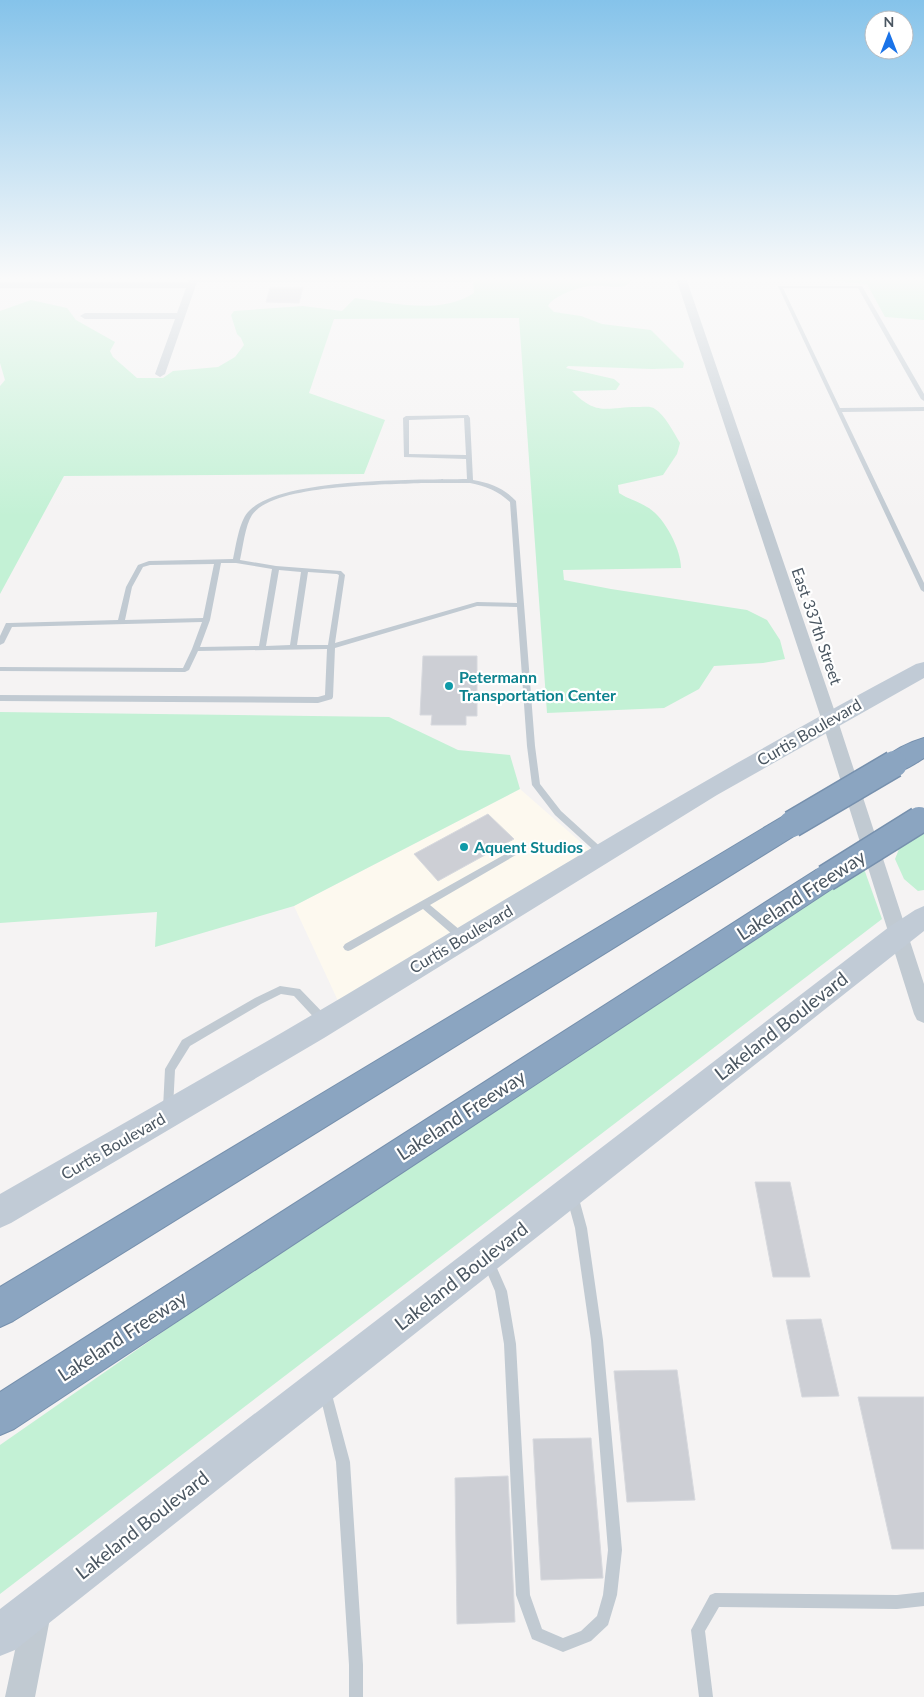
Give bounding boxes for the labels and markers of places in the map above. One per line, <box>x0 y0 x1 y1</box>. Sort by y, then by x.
place label: Petermann Transportation Center <box>459 667 616 704</box>
marker: Petermann Transportation Center <box>443 680 455 692</box>
place label: Aquent Studios <box>473 837 583 856</box>
marker: Aquent Studios <box>458 841 470 853</box>

